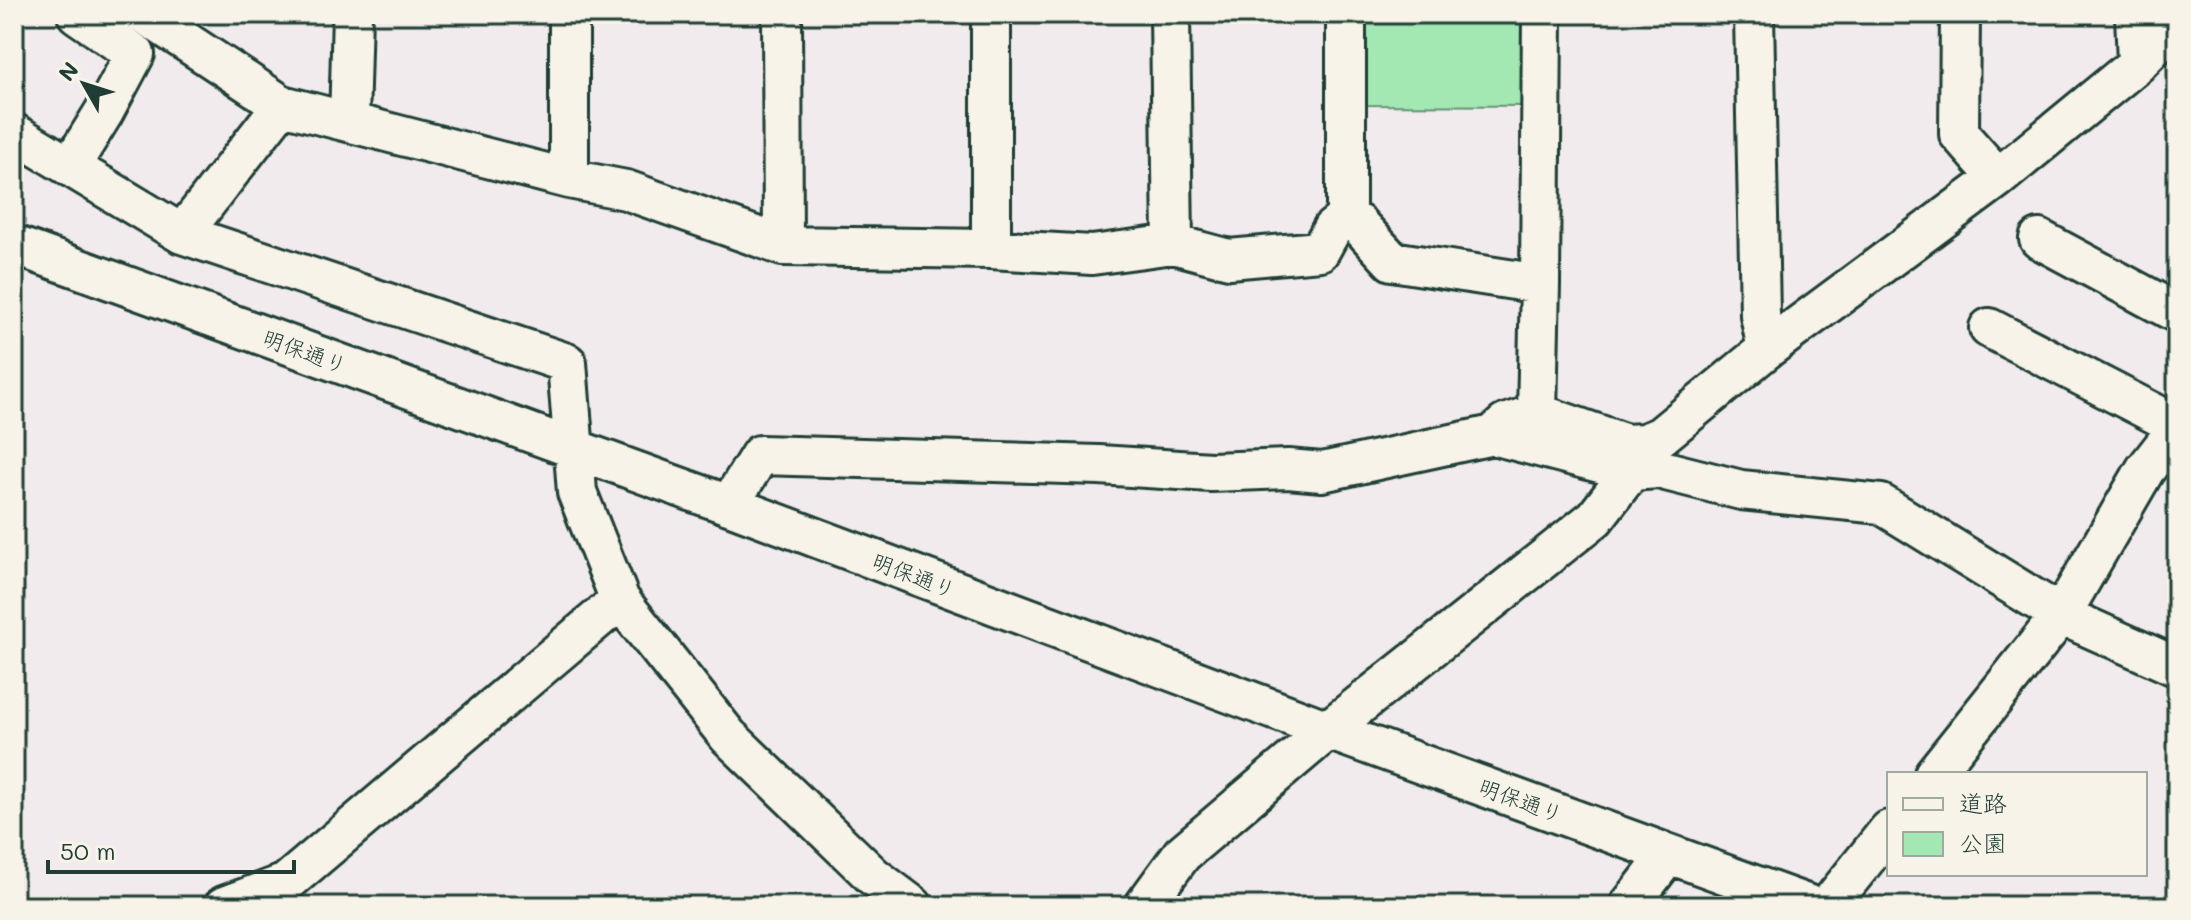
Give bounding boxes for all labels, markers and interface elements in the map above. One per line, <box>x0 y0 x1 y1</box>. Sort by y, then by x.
north arrow <box>44 44 124 124</box>
text: N <box>52 55 85 87</box>
street label: 明保通り <box>259 322 351 380</box>
street label: 明保通り <box>868 546 960 604</box>
street label: 明保通り <box>1475 771 1567 829</box>
legend <box>1887 772 2147 876</box>
text: 道路 <box>1959 787 2007 818</box>
scale bar <box>48 824 294 874</box>
text: 公園 <box>1959 827 2007 858</box>
text: 50 m <box>60 835 116 866</box>

